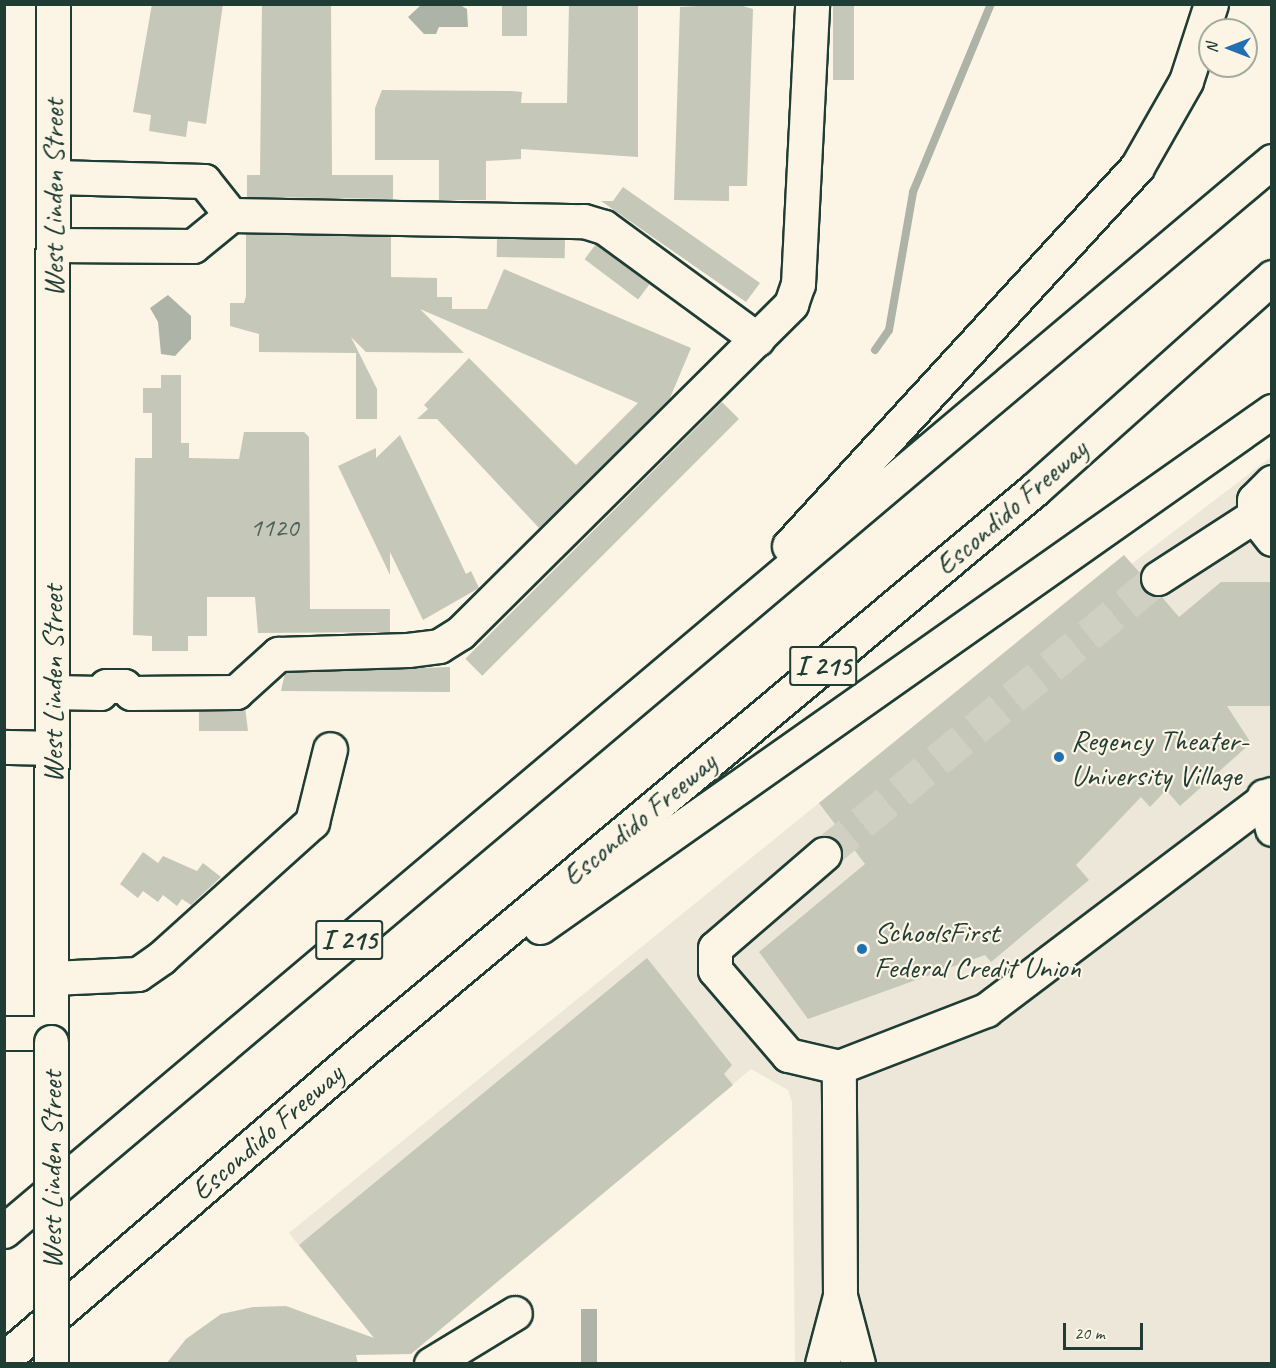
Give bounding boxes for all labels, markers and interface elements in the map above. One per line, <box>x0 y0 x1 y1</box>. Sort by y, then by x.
north arrow <box>1198 18 1258 78</box>
text: N <box>1202 43 1222 53</box>
street label: West Linden Street <box>35 99 71 297</box>
street label: Escondido Freeway <box>928 431 1094 583</box>
house number: 1120 <box>250 512 298 544</box>
street label: West Linden Street <box>34 585 70 783</box>
road number: I 215 <box>788 641 858 691</box>
place label: Regency Theater- University Village <box>1071 722 1249 792</box>
street label: Escondido Freeway <box>555 744 723 894</box>
marker: Regency Theater- University Village <box>1052 750 1066 764</box>
place label: SchoolsFirst Federal Credit Union <box>874 914 1081 984</box>
road number: I 215 <box>314 915 384 965</box>
marker: SchoolsFirst Federal Credit Union <box>855 942 869 956</box>
street label: Escondido Freeway <box>184 1056 350 1208</box>
street label: West Linden Street <box>33 1071 69 1269</box>
scale bar <box>1066 1311 1146 1349</box>
text: 20 m <box>1074 1322 1105 1344</box>

